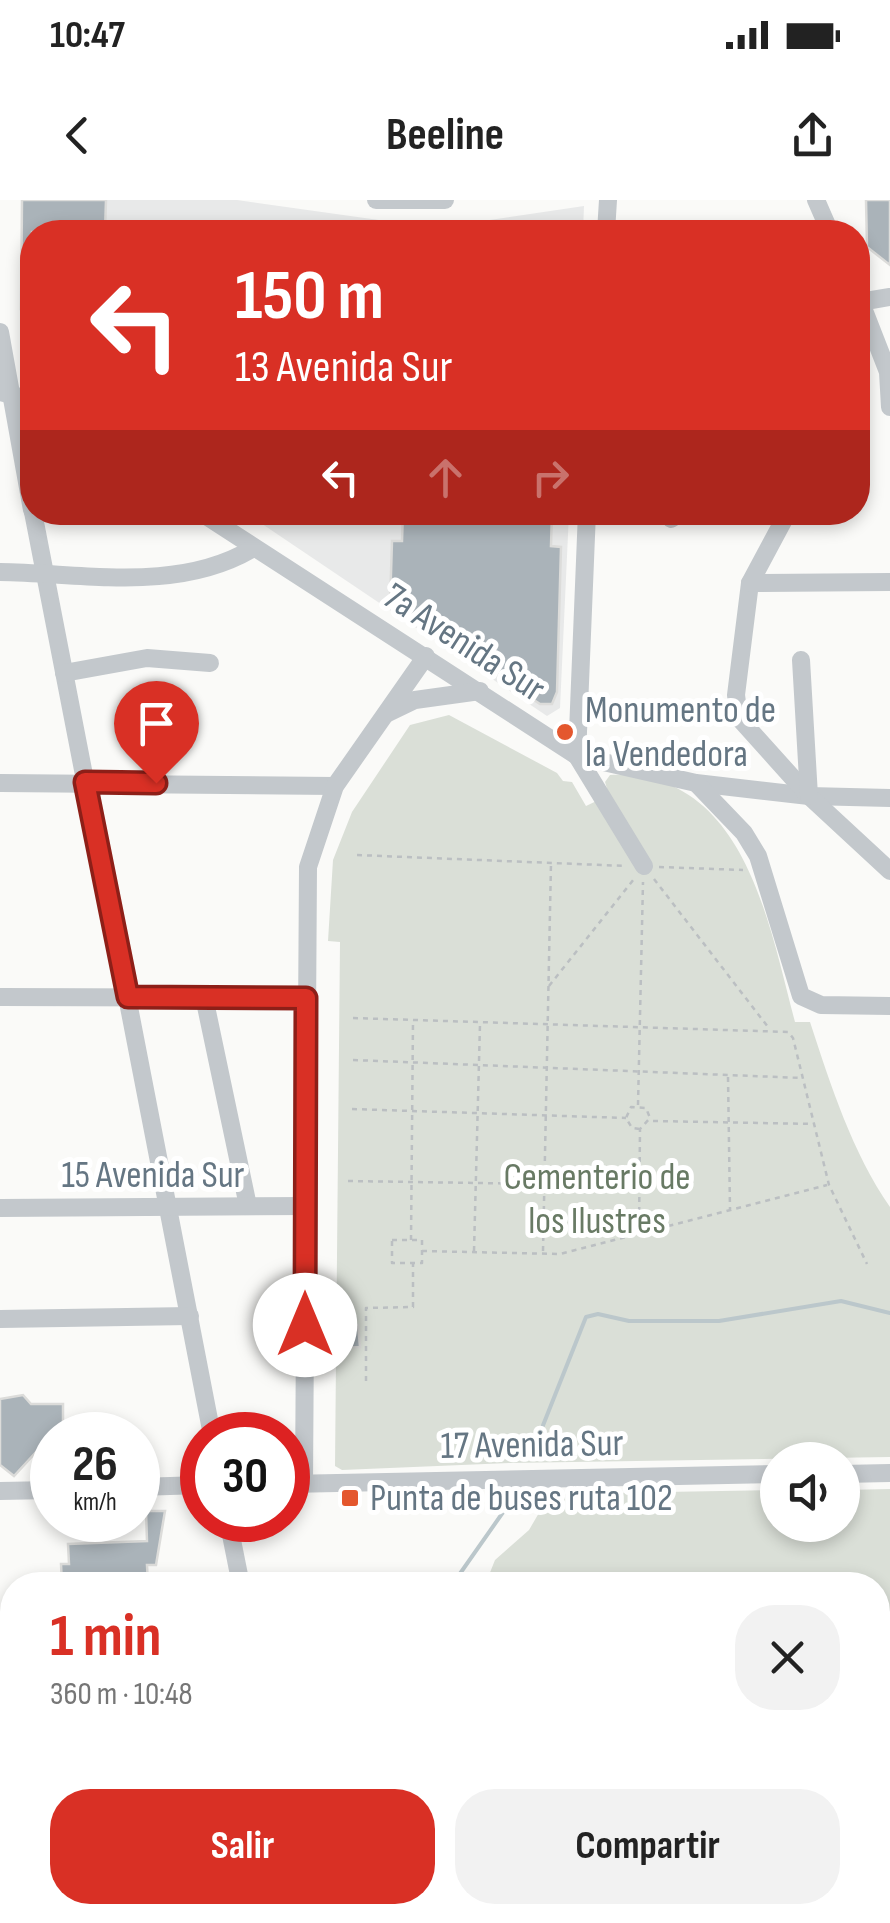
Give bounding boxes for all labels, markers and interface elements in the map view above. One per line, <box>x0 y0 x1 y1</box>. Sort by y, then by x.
text: 10:47 <box>50 13 125 58</box>
icon: back <box>50 108 105 163</box>
text: Beeline <box>386 108 504 163</box>
icon: share <box>785 108 840 163</box>
text: 150 m <box>235 255 384 339</box>
icon: left <box>70 260 200 390</box>
text: 13 Avenida Sur <box>235 340 453 395</box>
icon: left <box>313 450 368 505</box>
icon: ahead <box>418 450 473 505</box>
icon: right <box>523 450 578 505</box>
street label: 7a Avenida Sur <box>375 574 553 712</box>
pin <box>114 681 199 784</box>
place label: Monumento de la Vendedora <box>585 688 776 777</box>
icon: arrive <box>129 696 184 751</box>
marker: Monumento de la Vendedora <box>554 721 576 743</box>
street label: 15 Avenida Sur <box>62 1153 245 1198</box>
park label: Cementerio de los Ilustres <box>503 1155 691 1244</box>
position arrow <box>253 1273 357 1377</box>
speed limit sign: 30 <box>180 1412 310 1542</box>
street label: 17 Avenida Sur <box>440 1421 624 1469</box>
text: 26 <box>72 1435 118 1495</box>
map controls <box>760 1442 860 1542</box>
button: sound <box>760 1442 860 1542</box>
place label: Punta de buses ruta 102 <box>370 1476 673 1521</box>
text: km/h <box>73 1487 117 1518</box>
marker: Punta de buses ruta 102 <box>339 1487 361 1509</box>
text: 1 min <box>50 1601 162 1673</box>
button: close <box>735 1605 840 1710</box>
text: 360 m · 10:48 <box>50 1675 192 1714</box>
button: Salir <box>50 1789 435 1904</box>
button: Compartir <box>455 1789 840 1904</box>

